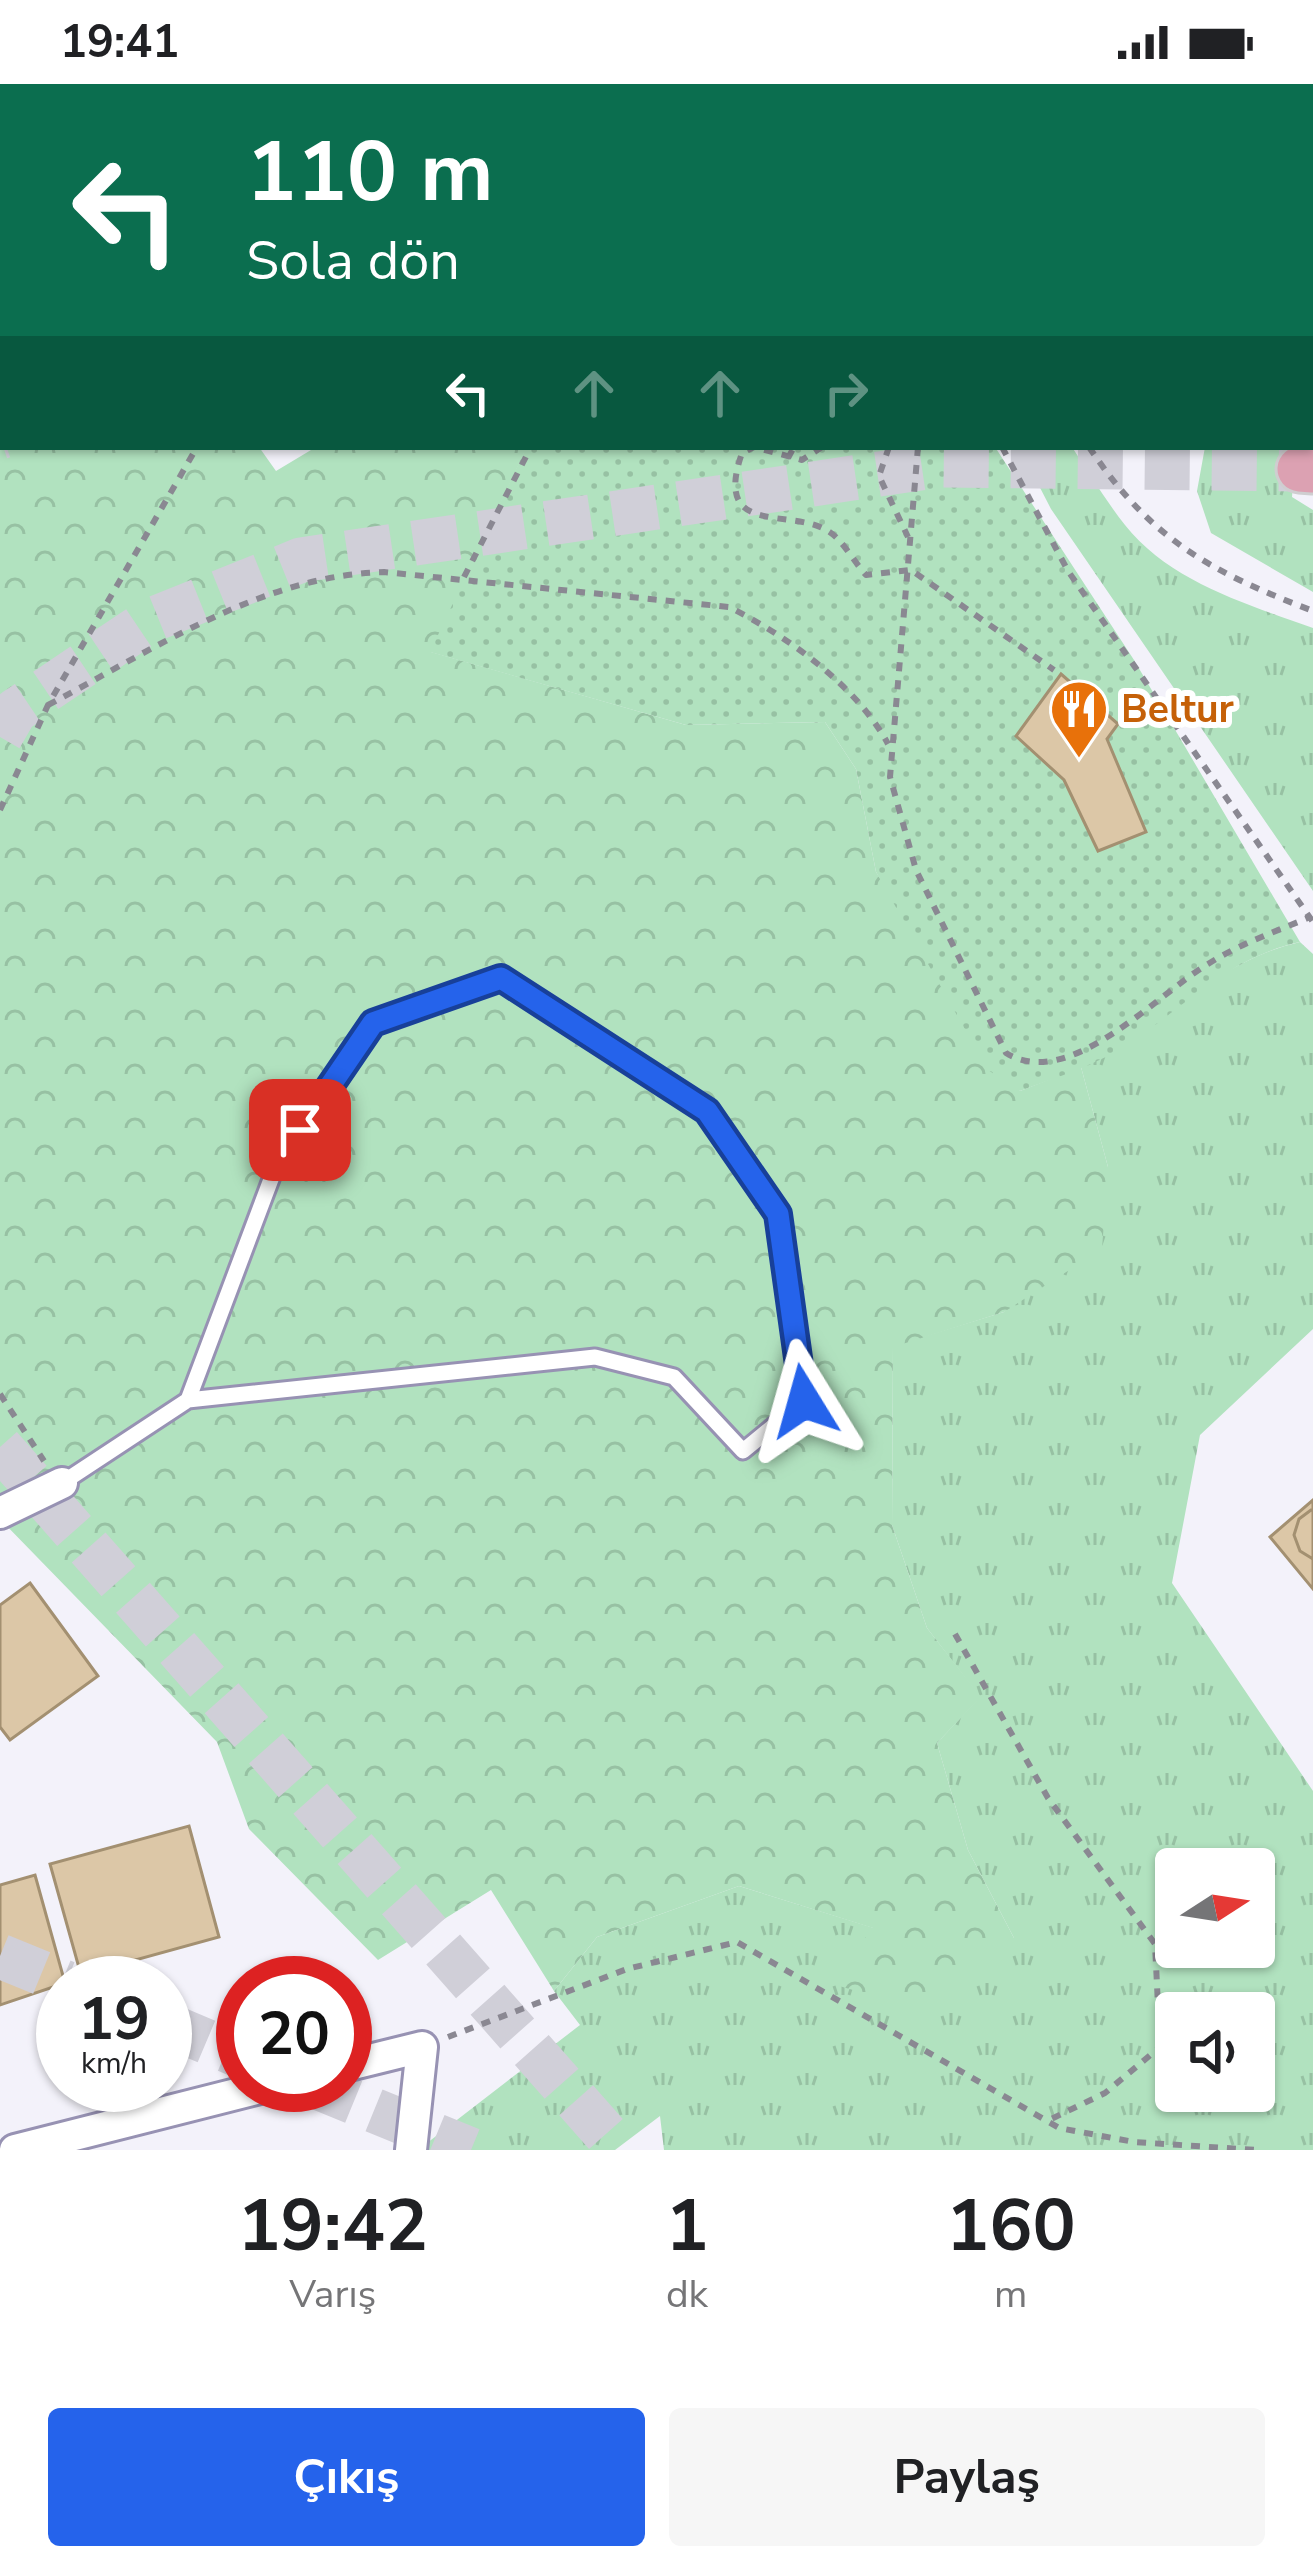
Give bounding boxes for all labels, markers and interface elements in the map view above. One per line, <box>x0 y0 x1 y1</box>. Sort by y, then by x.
text: 19:41 <box>60 12 179 73</box>
text: 110 m <box>246 115 494 230</box>
icon: left <box>48 132 204 288</box>
text: Sola dön <box>246 224 460 298</box>
icon: left <box>435 360 501 426</box>
icon: ahead <box>561 360 627 426</box>
icon: ahead <box>687 360 753 426</box>
icon: right <box>813 360 879 426</box>
restaurant icon: Beltur <box>1048 678 1110 760</box>
place label: Beltur <box>1121 683 1234 736</box>
pin <box>249 1079 351 1181</box>
icon: arrive <box>267 1097 333 1163</box>
position arrow <box>741 1338 867 1464</box>
north arrow <box>1155 1848 1275 1968</box>
map controls <box>1155 1848 1275 2112</box>
speed limit sign: 20 <box>216 1956 372 2112</box>
text: 19 <box>78 1978 150 2060</box>
button: sound <box>1155 1992 1275 2112</box>
text: km/h <box>81 2043 147 2084</box>
text: 19:42 <box>237 2177 428 2275</box>
text: 1 <box>665 2177 709 2275</box>
text: 160 <box>946 2177 1076 2275</box>
text: Varış <box>289 2268 376 2321</box>
text: dk <box>666 2268 708 2321</box>
text: m <box>994 2268 1027 2321</box>
button: Çıkış <box>48 2408 645 2546</box>
button: Paylaş <box>669 2408 1265 2546</box>

